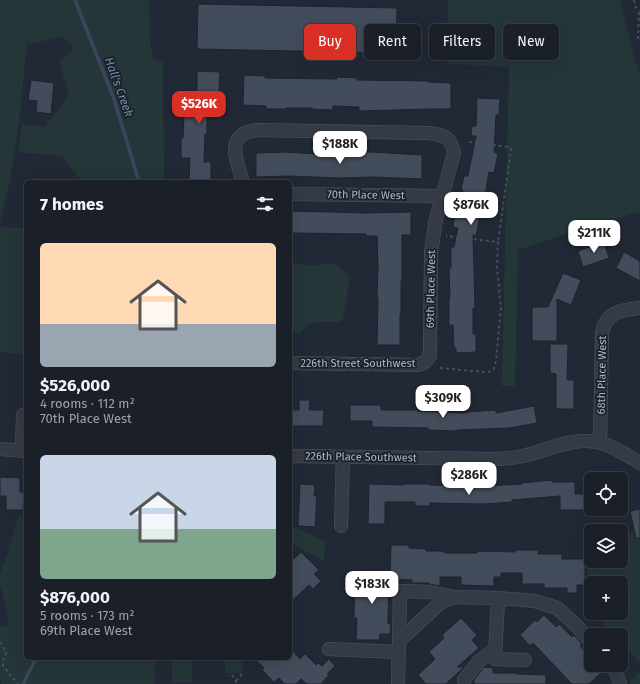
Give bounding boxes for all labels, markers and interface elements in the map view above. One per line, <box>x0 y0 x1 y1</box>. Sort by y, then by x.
chip: Buy <box>304 24 356 60</box>
chip: Rent <box>364 24 421 60</box>
chip: Filters <box>429 24 495 60</box>
chip: New <box>503 24 559 60</box>
water label: Hall's Creek <box>102 55 136 119</box>
pin: $526K <box>171 91 227 125</box>
text: $526K <box>181 96 217 111</box>
pin: $188K <box>312 131 368 165</box>
text: $188K <box>322 136 358 151</box>
street label: 70th Place West <box>327 188 405 202</box>
pin: $876K <box>443 192 499 226</box>
icon: filters <box>254 193 276 215</box>
text: 7 homes <box>40 194 104 215</box>
text: $876K <box>453 197 489 212</box>
pin: $211K <box>566 220 622 254</box>
text: $211K <box>577 225 611 240</box>
street label: 69th Place West <box>424 250 438 328</box>
icon: home <box>122 269 194 341</box>
street label: 68th Place West <box>595 336 609 414</box>
street label: 226th Street Southwest <box>300 357 416 370</box>
text: $526,000 <box>40 375 110 396</box>
pin: $309K <box>415 385 471 419</box>
text: $309K <box>425 390 461 405</box>
text: 4 rooms · 112 m² <box>40 396 135 411</box>
text: 70th Place West <box>40 411 132 426</box>
street label: 226th Place Southwest <box>305 450 417 464</box>
pin: $286K <box>441 462 497 496</box>
text: $286K <box>451 467 487 482</box>
map controls <box>584 472 628 672</box>
button: locate <box>584 472 628 516</box>
icon: home <box>122 481 194 553</box>
button: layers <box>584 524 628 568</box>
pin: $183K <box>344 571 400 605</box>
text: $183K <box>354 576 390 591</box>
button: + <box>584 576 628 620</box>
text: $876,000 <box>40 587 110 608</box>
text: 5 rooms · 173 m² <box>40 608 134 623</box>
text: 69th Place West <box>40 623 133 638</box>
button: − <box>584 628 628 672</box>

